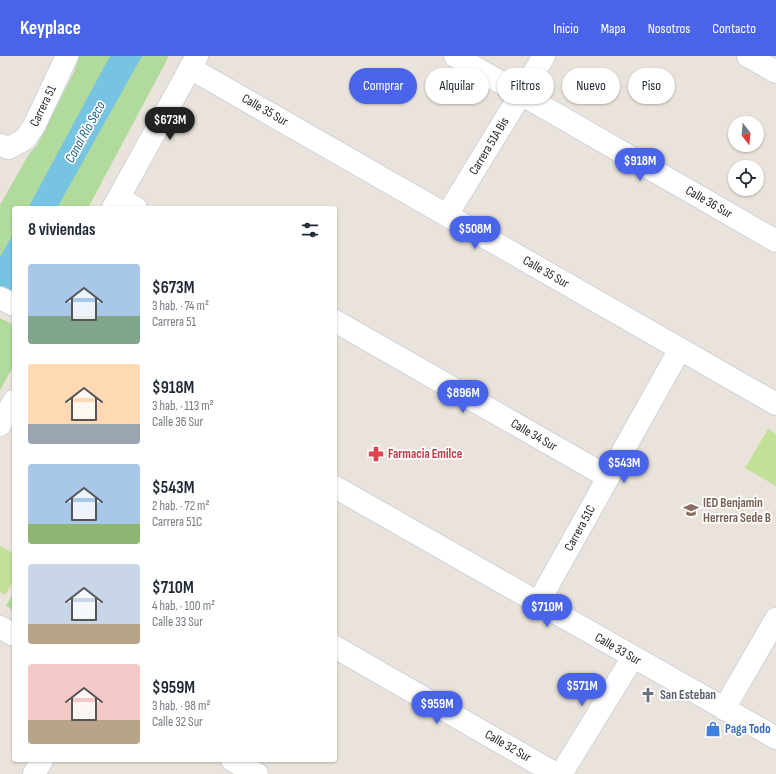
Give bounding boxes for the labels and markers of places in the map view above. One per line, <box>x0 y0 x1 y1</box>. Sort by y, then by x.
pin: $673M <box>142 107 198 141</box>
pin: $918M <box>612 148 668 182</box>
pin: $508M <box>447 216 503 250</box>
pin: $896M <box>435 380 491 414</box>
pharmacy icon: Farmacia Emilce <box>367 445 385 463</box>
place label: Farmacia Emilce <box>388 446 463 462</box>
pin: $543M <box>596 450 652 484</box>
place label: IED Benjamin Herrera Sede B <box>703 495 771 526</box>
school or university icon: IED Benjamin Herrera Sede B <box>682 501 700 519</box>
pin: $710M <box>519 594 575 628</box>
pin: $571M <box>554 673 610 707</box>
church icon: San Esteban <box>639 686 657 704</box>
place label: San Esteban <box>660 687 716 703</box>
pin: $959M <box>409 691 465 725</box>
shop icon: Paga Todo <box>704 720 722 738</box>
place label: Paga Todo <box>725 721 771 737</box>

